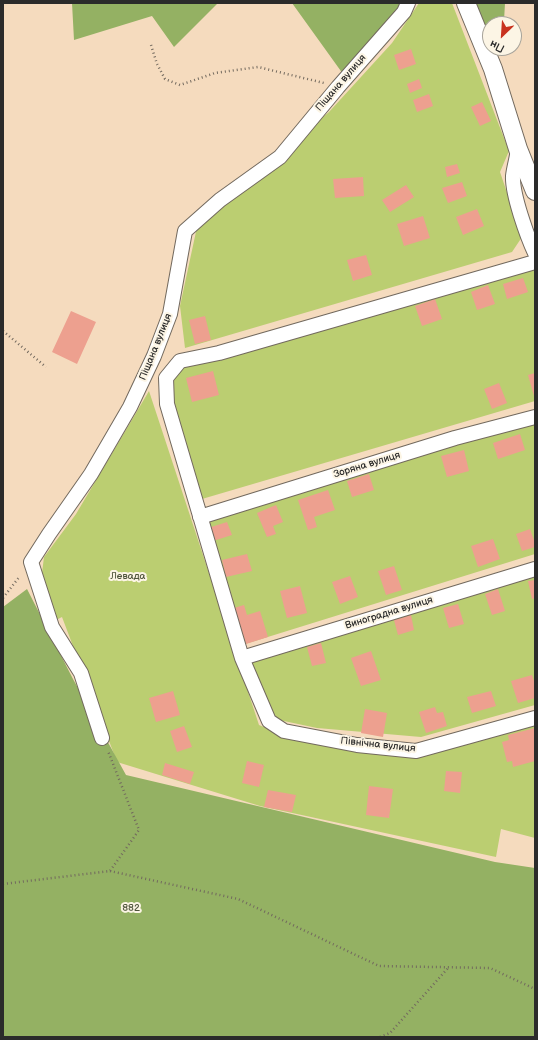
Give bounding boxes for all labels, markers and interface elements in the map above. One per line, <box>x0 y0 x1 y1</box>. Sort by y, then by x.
north arrow <box>482 16 522 56</box>
text: Пн <box>488 37 507 55</box>
street label: Піщана вулиця <box>313 52 369 114</box>
street label: Піщана вулиця <box>137 312 175 382</box>
street label: Зоряна вулиця <box>332 449 402 481</box>
park label: Левада <box>110 570 146 582</box>
street label: Виноградна вулиця <box>344 594 434 632</box>
street label: Північна вулиця <box>340 735 416 755</box>
park label: 882 <box>122 902 140 914</box>

